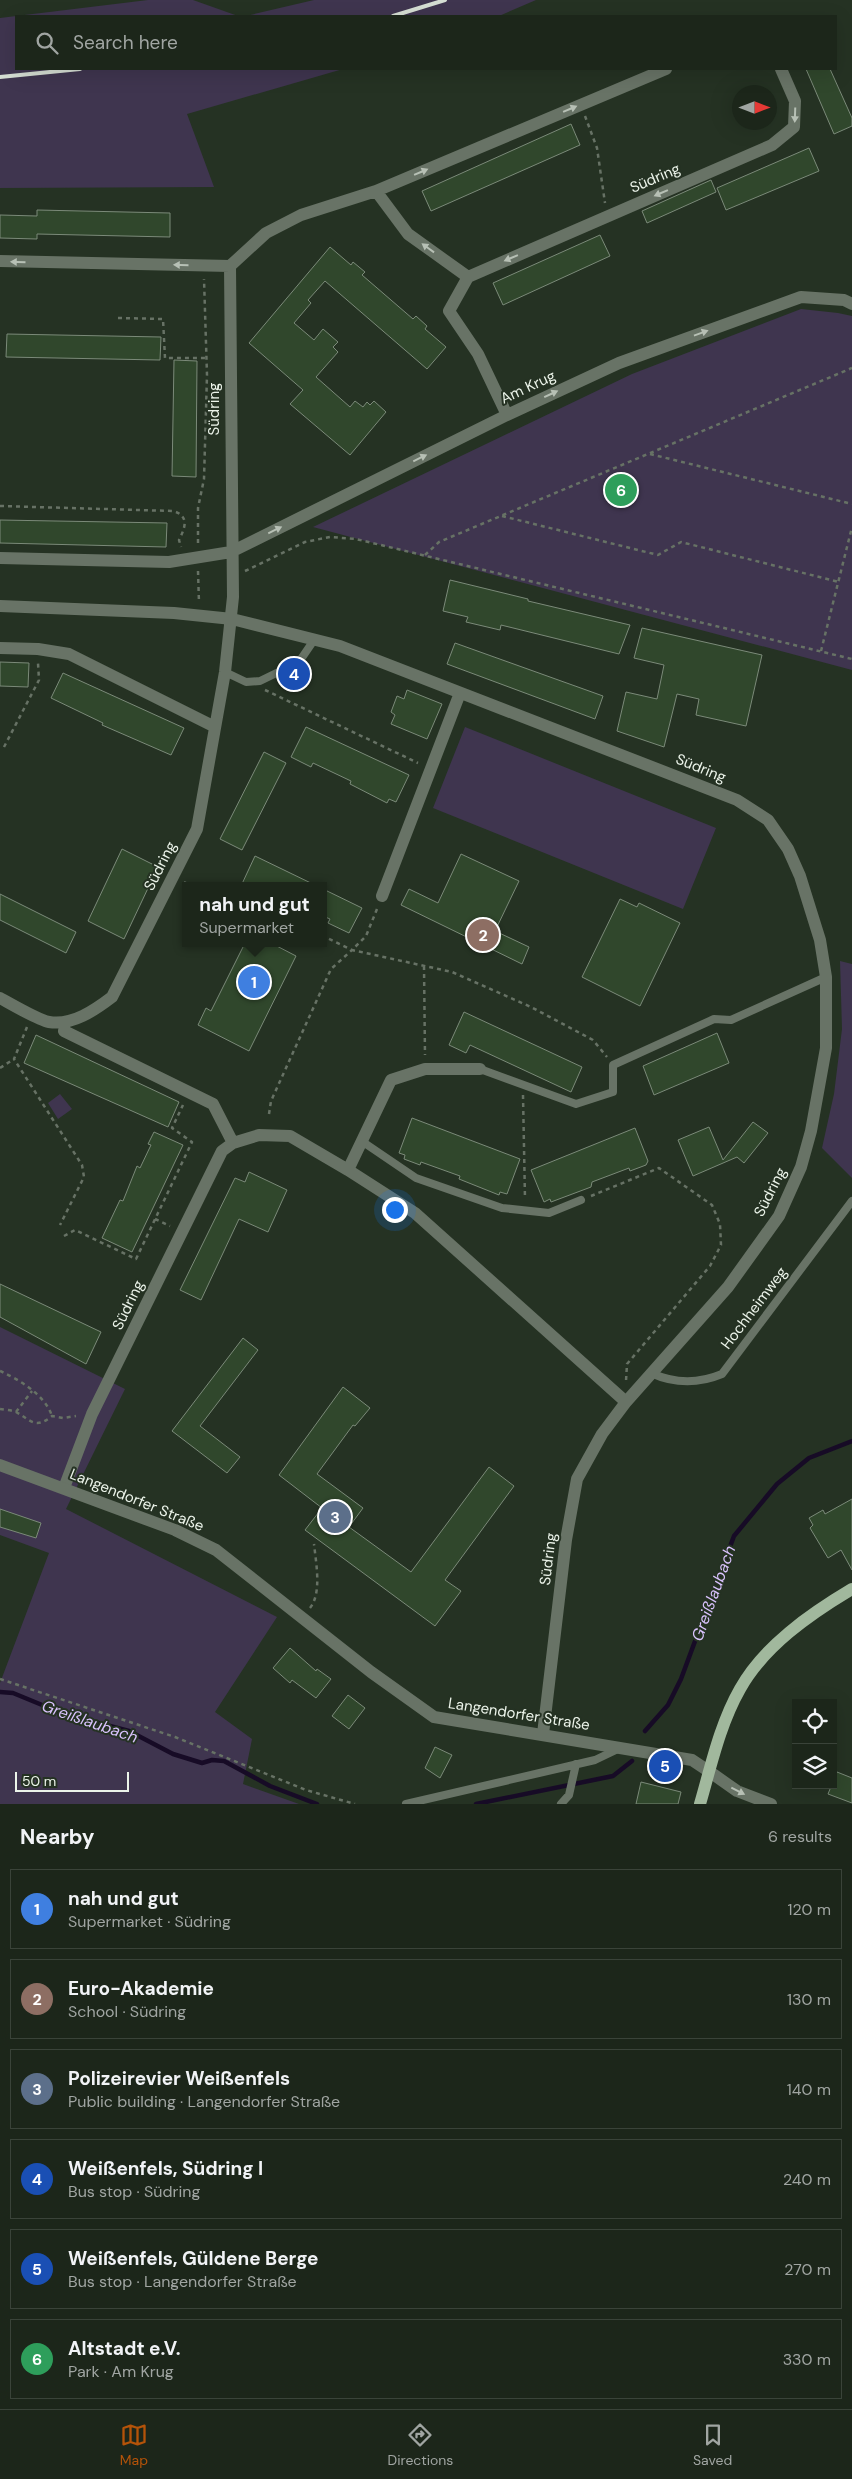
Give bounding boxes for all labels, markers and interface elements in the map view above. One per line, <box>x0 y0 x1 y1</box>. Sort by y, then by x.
search box <box>15 15 837 70</box>
icon: search <box>33 29 61 57</box>
text: Search here <box>73 30 178 55</box>
north arrow <box>732 85 777 130</box>
one-way arrow <box>563 105 577 113</box>
one-way arrow <box>790 107 798 123</box>
street label: Südring <box>627 158 683 198</box>
one-way arrow <box>414 168 428 176</box>
one-way arrow <box>654 190 668 198</box>
one-way arrow <box>422 243 435 253</box>
one-way arrow <box>504 254 519 262</box>
one-way arrow <box>10 257 26 265</box>
one-way arrow <box>173 261 189 269</box>
one-way arrow <box>694 329 709 336</box>
street label: Am Krug <box>497 366 559 408</box>
street label: Südring <box>204 383 224 435</box>
one-way arrow <box>544 390 558 398</box>
one-way arrow <box>413 454 428 462</box>
pin: 6 <box>605 471 637 509</box>
one-way arrow <box>268 526 282 534</box>
pin: 4 <box>278 655 310 693</box>
street label: Südring <box>673 749 729 787</box>
street label: Südring <box>139 838 181 894</box>
popup <box>182 882 327 947</box>
text: nah und gut <box>199 892 310 917</box>
pin: 2 <box>467 916 499 954</box>
text: Supermarket <box>199 917 294 938</box>
pin: 1 <box>238 963 270 1001</box>
street label: Südring <box>749 1164 791 1220</box>
your location <box>382 1197 408 1223</box>
street label: Hochheimweg <box>716 1263 792 1353</box>
street label: Südring <box>107 1277 149 1333</box>
street label: Langendorfer Straße <box>67 1464 207 1536</box>
pin: 3 <box>319 1498 351 1536</box>
street label: Südring <box>535 1532 561 1586</box>
water label: Greißlaubach <box>686 1542 740 1644</box>
street label: Langendorfer Straße <box>447 1693 591 1735</box>
water label: Greißlaubach <box>39 1695 141 1748</box>
map controls <box>792 1699 837 1789</box>
button: locate <box>792 1699 837 1744</box>
button: layers <box>792 1744 837 1789</box>
pin: 5 <box>649 1747 681 1785</box>
scale bar <box>15 1769 129 1792</box>
text: 50 m <box>22 1772 56 1790</box>
one-way arrow <box>731 1787 745 1795</box>
text: Nearby <box>20 1823 94 1851</box>
text: 6 results <box>768 1826 832 1847</box>
text: nah und gut <box>68 1886 179 1911</box>
text: 1 <box>34 1899 40 1920</box>
text: 120 m <box>787 1899 831 1920</box>
text: Supermarket · Südring <box>68 1911 231 1932</box>
text: Euro-Akademie <box>68 1976 214 2001</box>
text: 2 <box>32 1989 42 2010</box>
text: 130 m <box>787 1989 831 2010</box>
text: School · Südring <box>68 2001 186 2022</box>
text: Polizeirevier Weißenfels <box>68 2066 290 2091</box>
text: 3 <box>32 2079 42 2100</box>
text: 140 m <box>787 2079 831 2100</box>
text: Public building · Langendorfer Straße <box>68 2091 340 2112</box>
text: Weißenfels, Südring I <box>68 2156 263 2181</box>
text: 4 <box>32 2169 42 2190</box>
text: 240 m <box>783 2169 831 2190</box>
text: Bus stop · Südring <box>68 2181 200 2202</box>
text: Weißenfels, Güldene Berge <box>68 2246 319 2271</box>
text: 5 <box>32 2259 42 2280</box>
text: 270 m <box>784 2259 831 2280</box>
text: Bus stop · Langendorfer Straße <box>68 2271 297 2292</box>
text: Altstadt e.V. <box>68 2336 180 2361</box>
text: 6 <box>32 2349 42 2370</box>
text: 330 m <box>783 2349 831 2370</box>
text: Park · Am Krug <box>68 2361 174 2382</box>
tab: Map <box>120 2421 148 2469</box>
tab: Directions <box>388 2421 453 2469</box>
tab: Saved <box>693 2421 732 2469</box>

